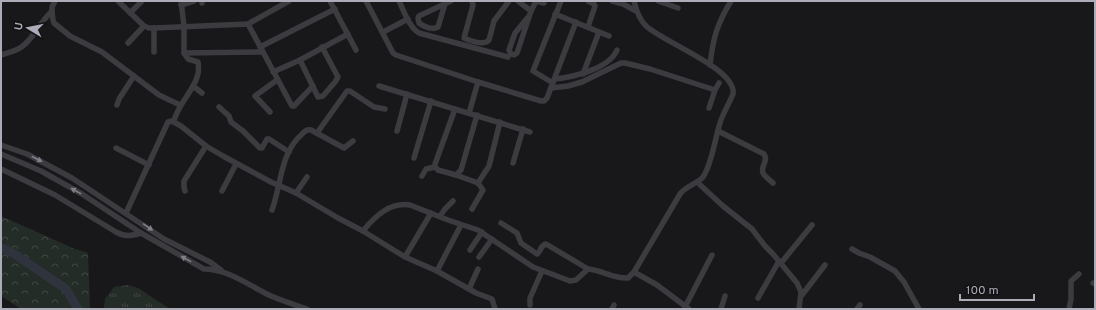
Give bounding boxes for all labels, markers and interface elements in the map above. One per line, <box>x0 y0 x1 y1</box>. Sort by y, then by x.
north arrow <box>8 8 48 48</box>
text: U <box>12 21 27 32</box>
one-way arrow <box>31 156 43 162</box>
one-way arrow <box>70 187 82 194</box>
one-way arrow <box>142 223 153 231</box>
one-way arrow <box>180 256 192 262</box>
scale bar <box>960 276 1034 302</box>
text: 100 m <box>966 283 999 299</box>

